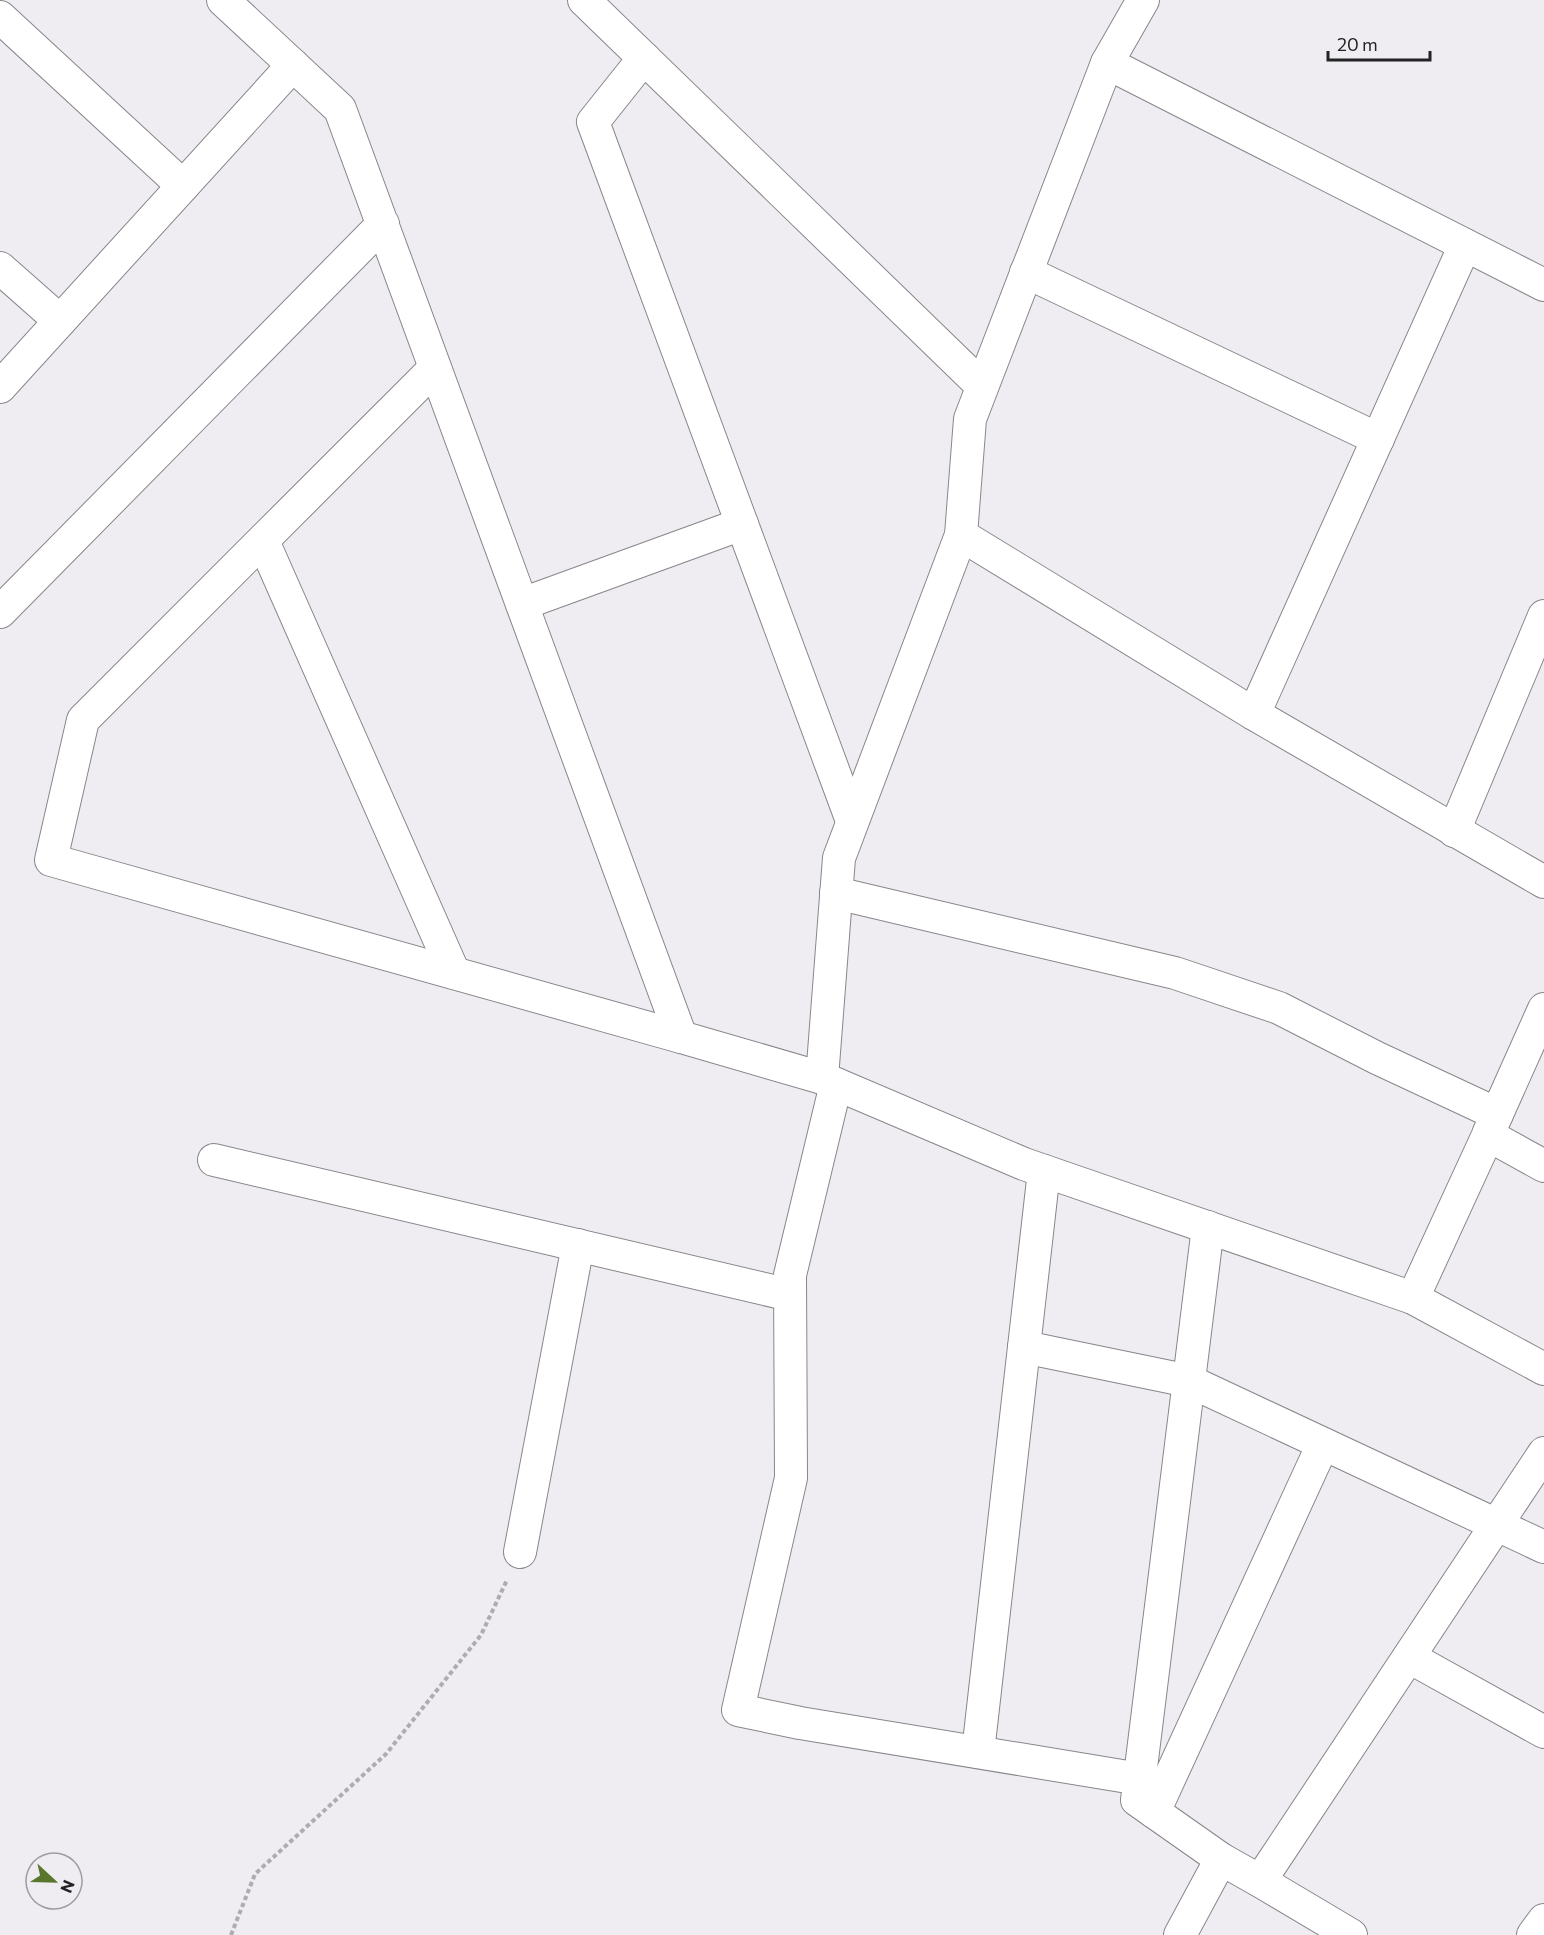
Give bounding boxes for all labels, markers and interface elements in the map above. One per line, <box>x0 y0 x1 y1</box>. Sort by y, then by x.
scale bar <box>1328 24 1430 62</box>
text: 20 m <box>1337 33 1378 55</box>
north arrow <box>24 1851 84 1911</box>
text: N <box>57 1878 79 1896</box>

